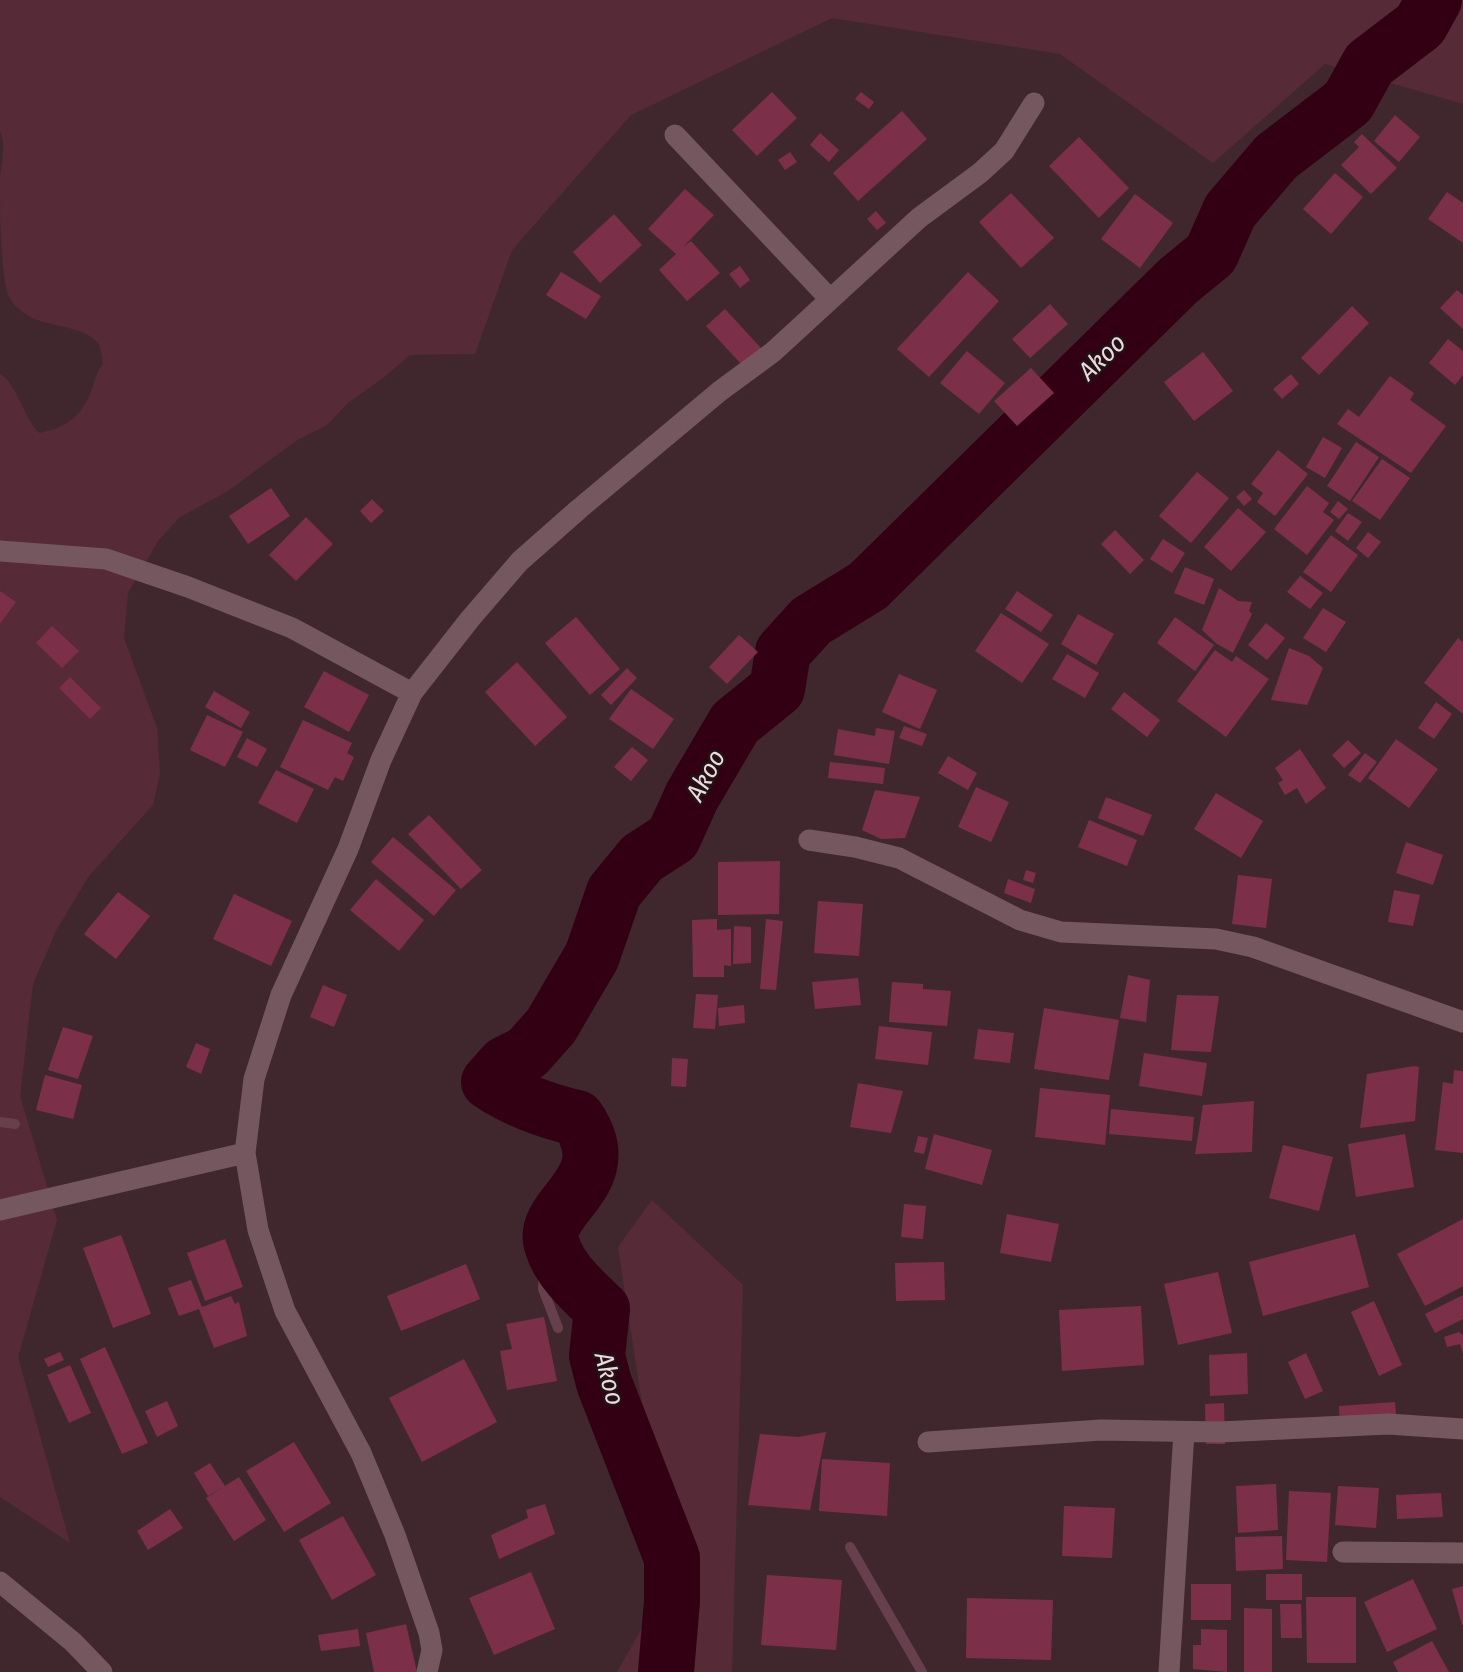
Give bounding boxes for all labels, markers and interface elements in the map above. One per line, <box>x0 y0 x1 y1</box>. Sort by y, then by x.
water label: Akoo <box>1073 328 1133 388</box>
water label: Akoo <box>681 745 733 807</box>
water label: Akoo <box>586 1349 630 1409</box>

